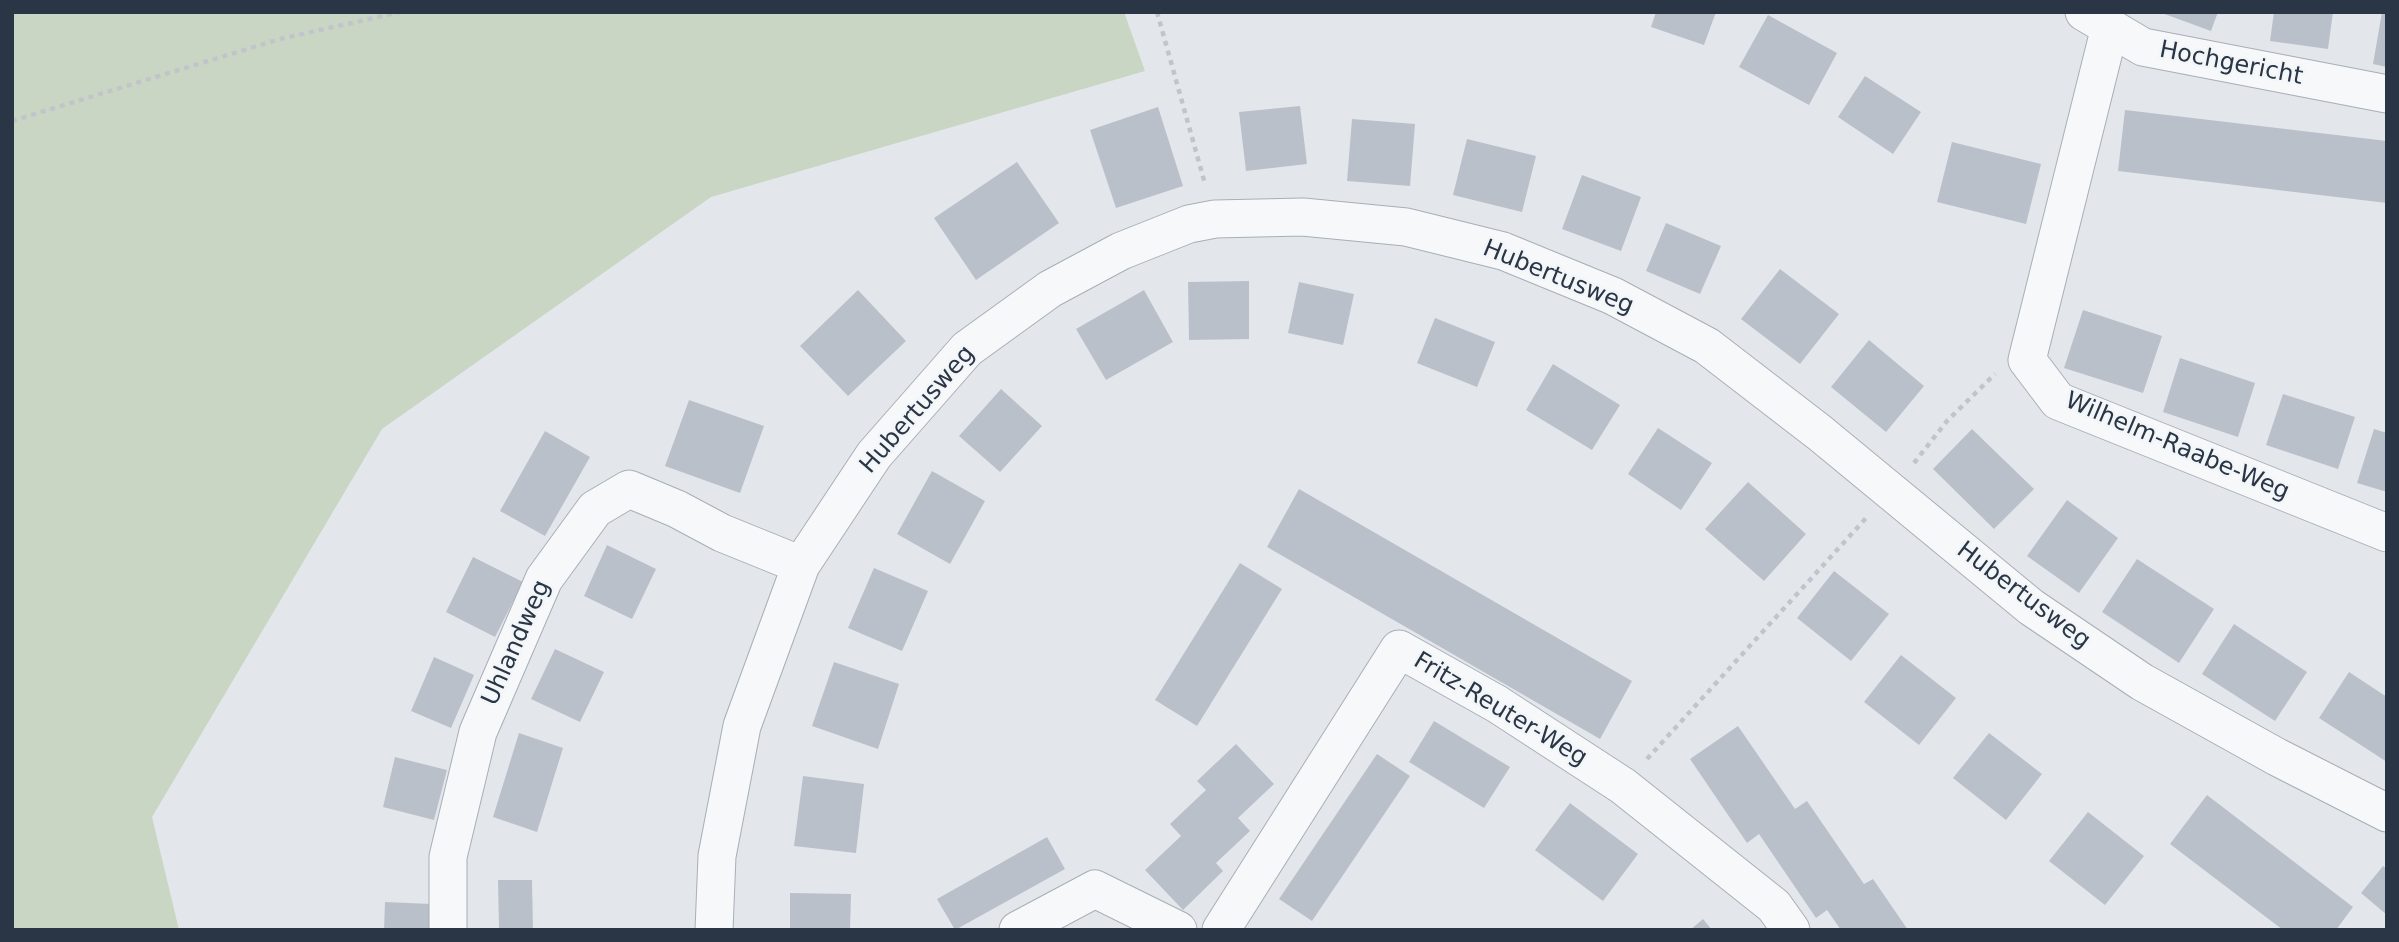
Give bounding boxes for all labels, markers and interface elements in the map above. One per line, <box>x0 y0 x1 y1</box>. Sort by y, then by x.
street label: Hochgericht <box>2157 36 2305 92</box>
street label: Hubertusweg <box>1478 235 1638 321</box>
street label: Hubertusweg <box>855 340 981 480</box>
street label: Wilhelm-Raabe-Weg <box>2061 387 2293 507</box>
street label: Hubertusweg <box>1950 536 2096 656</box>
street label: Uhlandweg <box>477 576 557 710</box>
street label: Fritz-Reuter-Weg <box>1408 647 1592 773</box>

